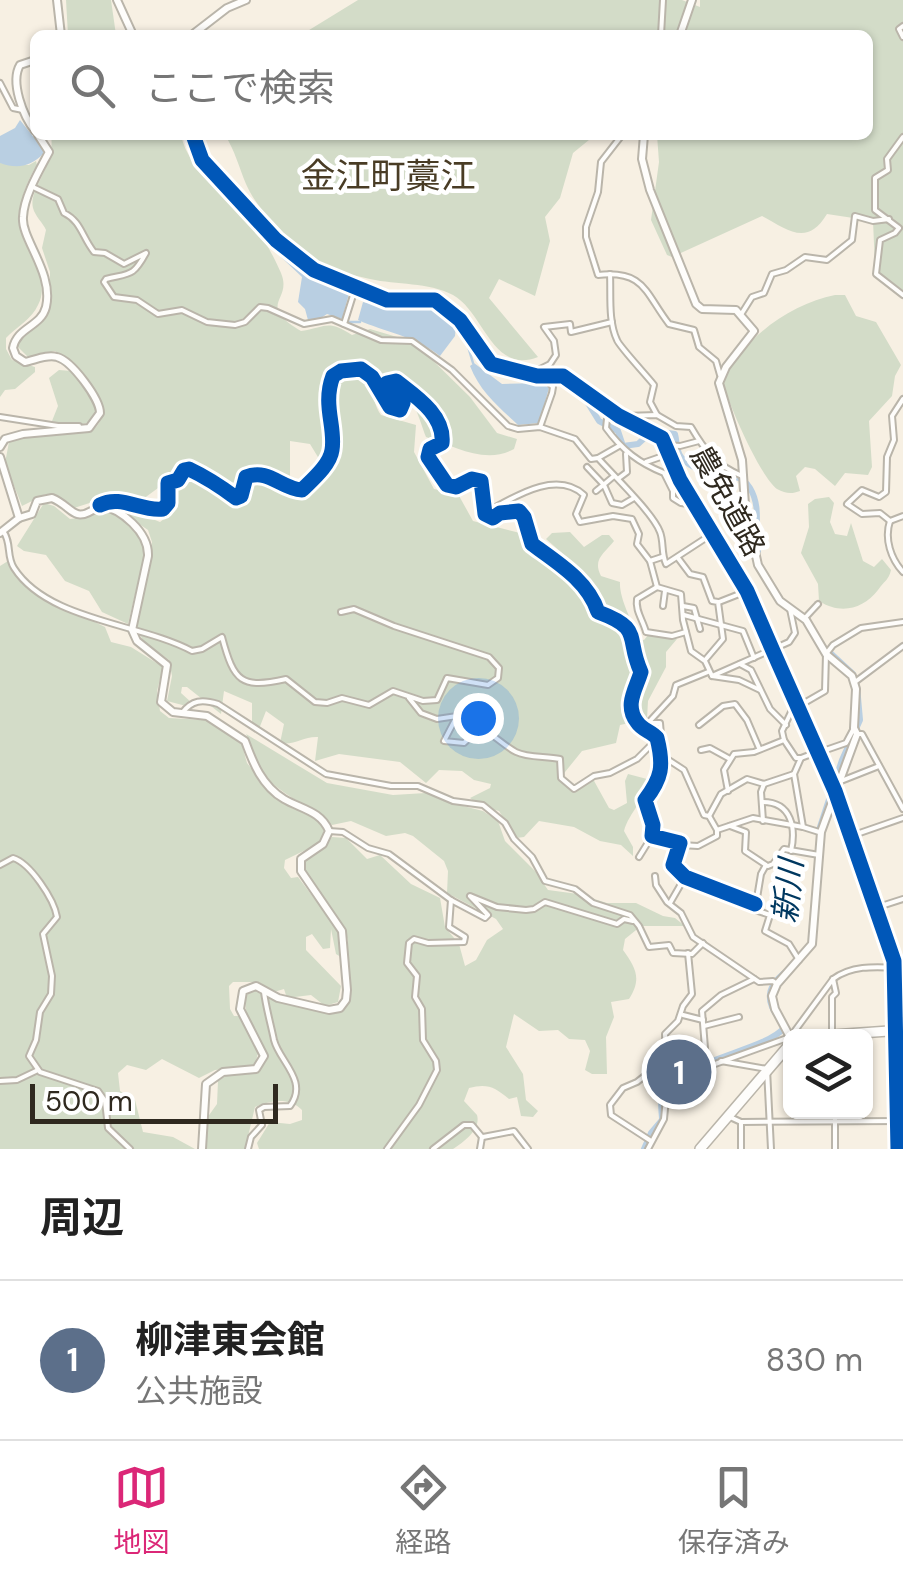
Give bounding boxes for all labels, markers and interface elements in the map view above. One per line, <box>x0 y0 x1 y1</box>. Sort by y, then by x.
search box <box>30 30 873 140</box>
icon: search <box>65 58 120 113</box>
text: ここで検索 <box>145 63 335 113</box>
district label: 金江町藁江 <box>300 153 476 199</box>
street label: 農免道路 <box>682 439 774 563</box>
your location <box>453 693 504 744</box>
water label: 新川 <box>764 854 813 925</box>
map controls <box>783 1029 873 1119</box>
button: layers <box>783 1029 873 1119</box>
pin: 1 <box>646 1034 712 1110</box>
scale bar <box>30 1079 278 1124</box>
text: 500 m <box>45 1083 133 1120</box>
text: 周辺 <box>40 1190 124 1245</box>
text: 柳津東会館 <box>135 1315 325 1365</box>
text: 1 <box>67 1339 78 1381</box>
text: 830 m <box>766 1339 863 1381</box>
text: 公共施設 <box>135 1370 263 1412</box>
tab: 地図 <box>113 1460 169 1561</box>
tab: 経路 <box>395 1460 452 1561</box>
tab: 保存済み <box>678 1460 790 1561</box>

